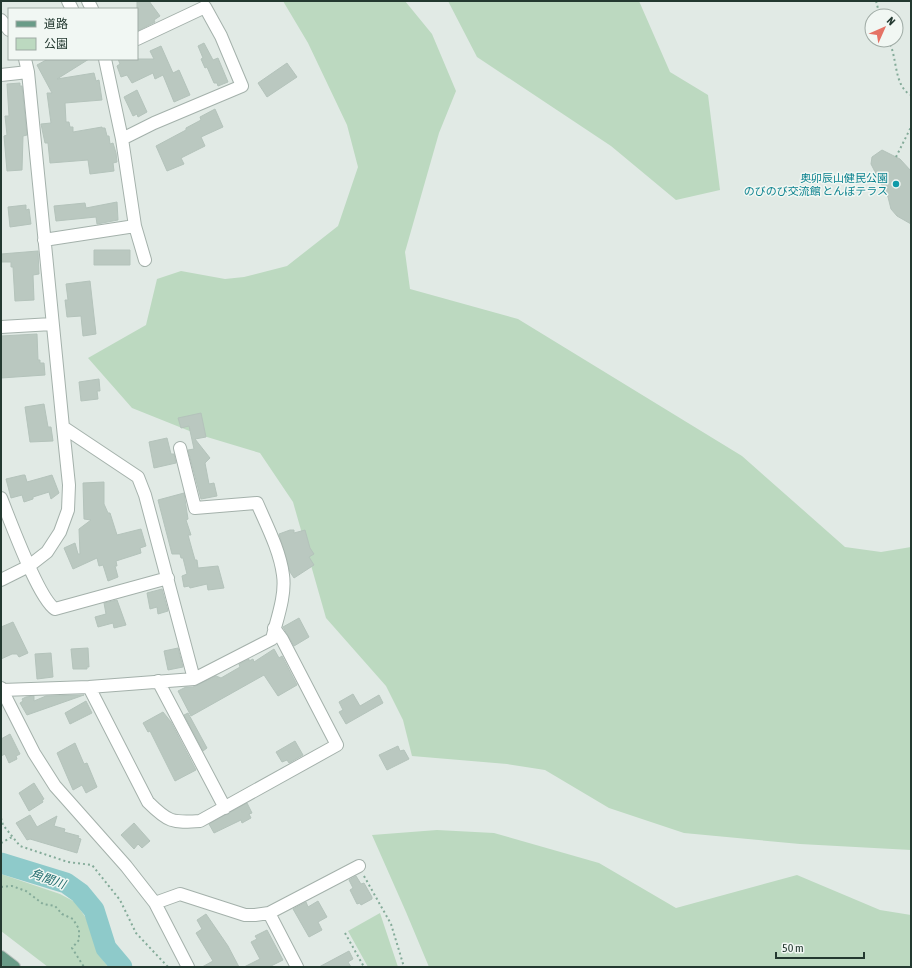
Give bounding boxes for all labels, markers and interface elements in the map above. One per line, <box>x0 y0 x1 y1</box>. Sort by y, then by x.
legend <box>8 8 138 60</box>
north arrow <box>864 8 904 48</box>
text: N <box>885 14 898 27</box>
text: 道路 <box>44 17 68 31</box>
text: 公園 <box>44 37 68 51</box>
place label: 奥卯辰山健民公園 のびのび交流館 とんぼテラス <box>744 172 888 197</box>
marker: 奥卯辰山健民公園 のびのび交流館 とんぼテラス <box>891 179 901 189</box>
water label: 角間川 <box>29 866 69 892</box>
scale bar <box>776 934 864 960</box>
text: 50 m <box>782 941 804 955</box>

